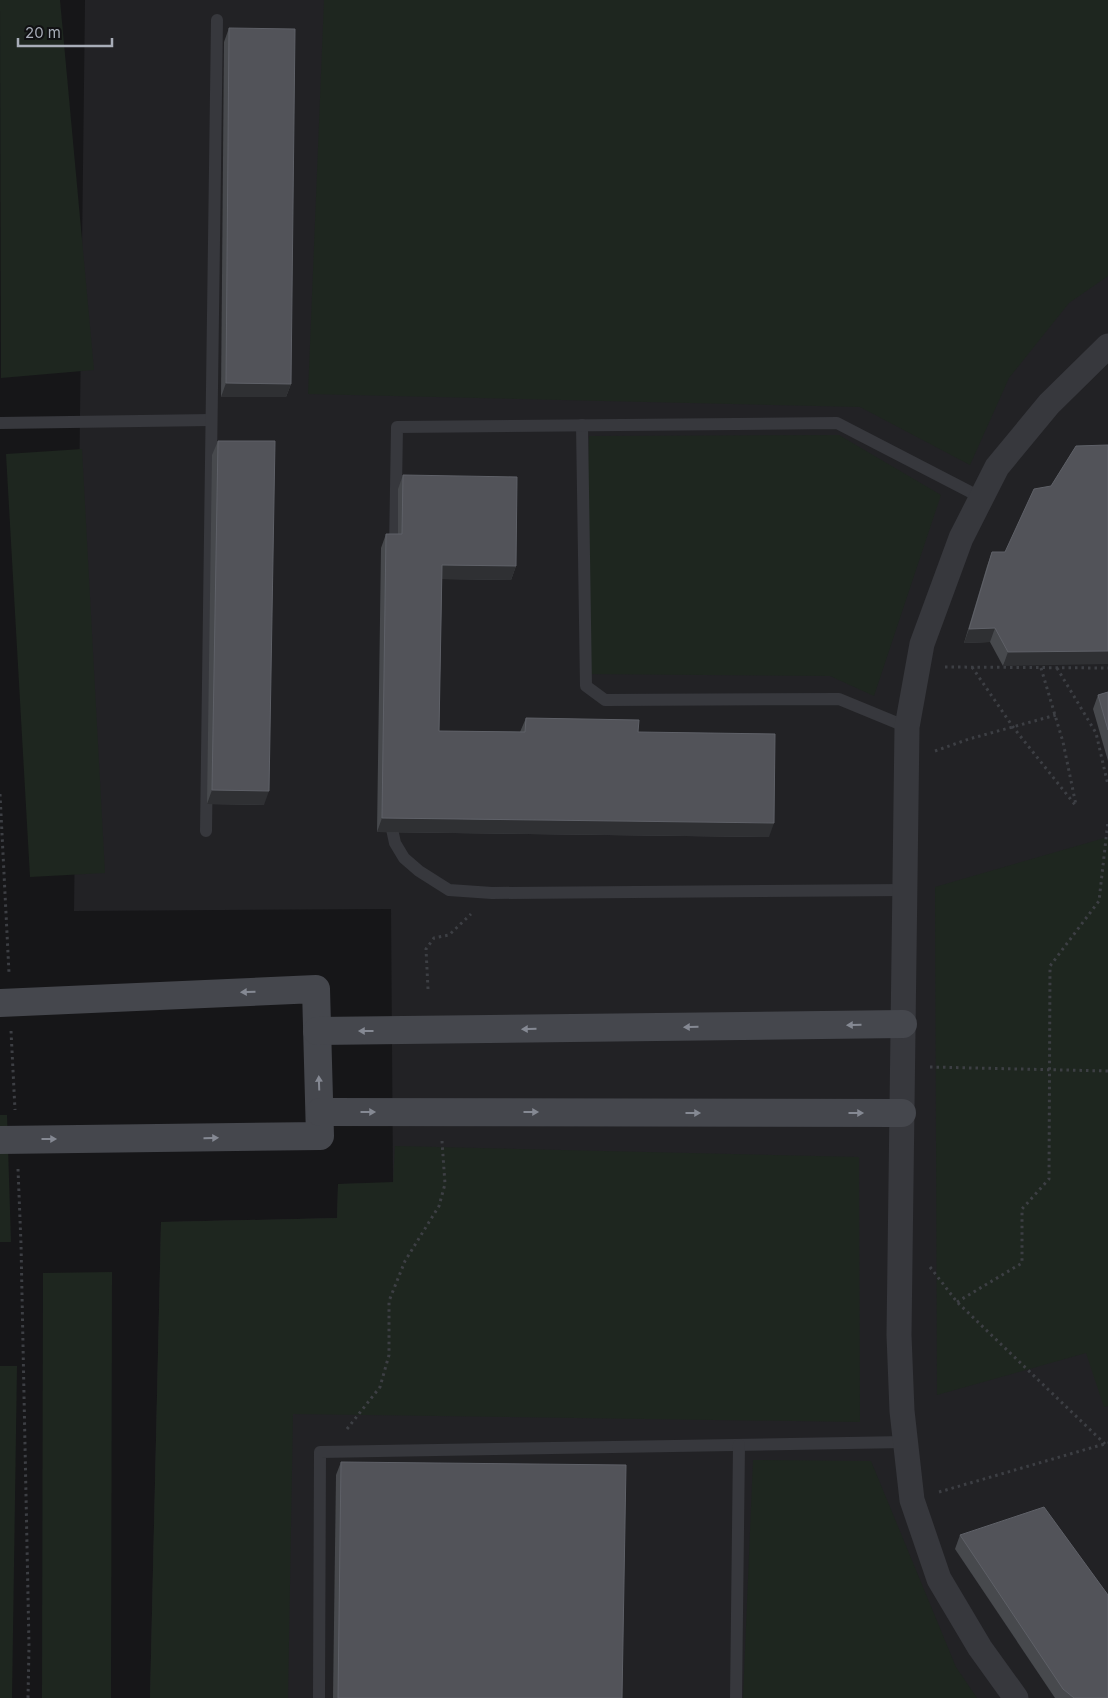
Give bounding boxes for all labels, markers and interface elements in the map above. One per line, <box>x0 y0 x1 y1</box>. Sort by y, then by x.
scale bar <box>18 15 111 47</box>
text: 20 m <box>25 23 61 42</box>
one-way arrow <box>239 989 255 997</box>
one-way arrow <box>846 1021 862 1029</box>
one-way arrow <box>683 1023 699 1031</box>
one-way arrow <box>521 1025 537 1033</box>
one-way arrow <box>358 1027 374 1035</box>
one-way arrow <box>315 1075 323 1091</box>
one-way arrow <box>361 1108 377 1116</box>
one-way arrow <box>523 1108 539 1116</box>
one-way arrow <box>686 1109 702 1117</box>
one-way arrow <box>848 1109 864 1117</box>
one-way arrow <box>203 1134 219 1142</box>
one-way arrow <box>41 1135 57 1143</box>

